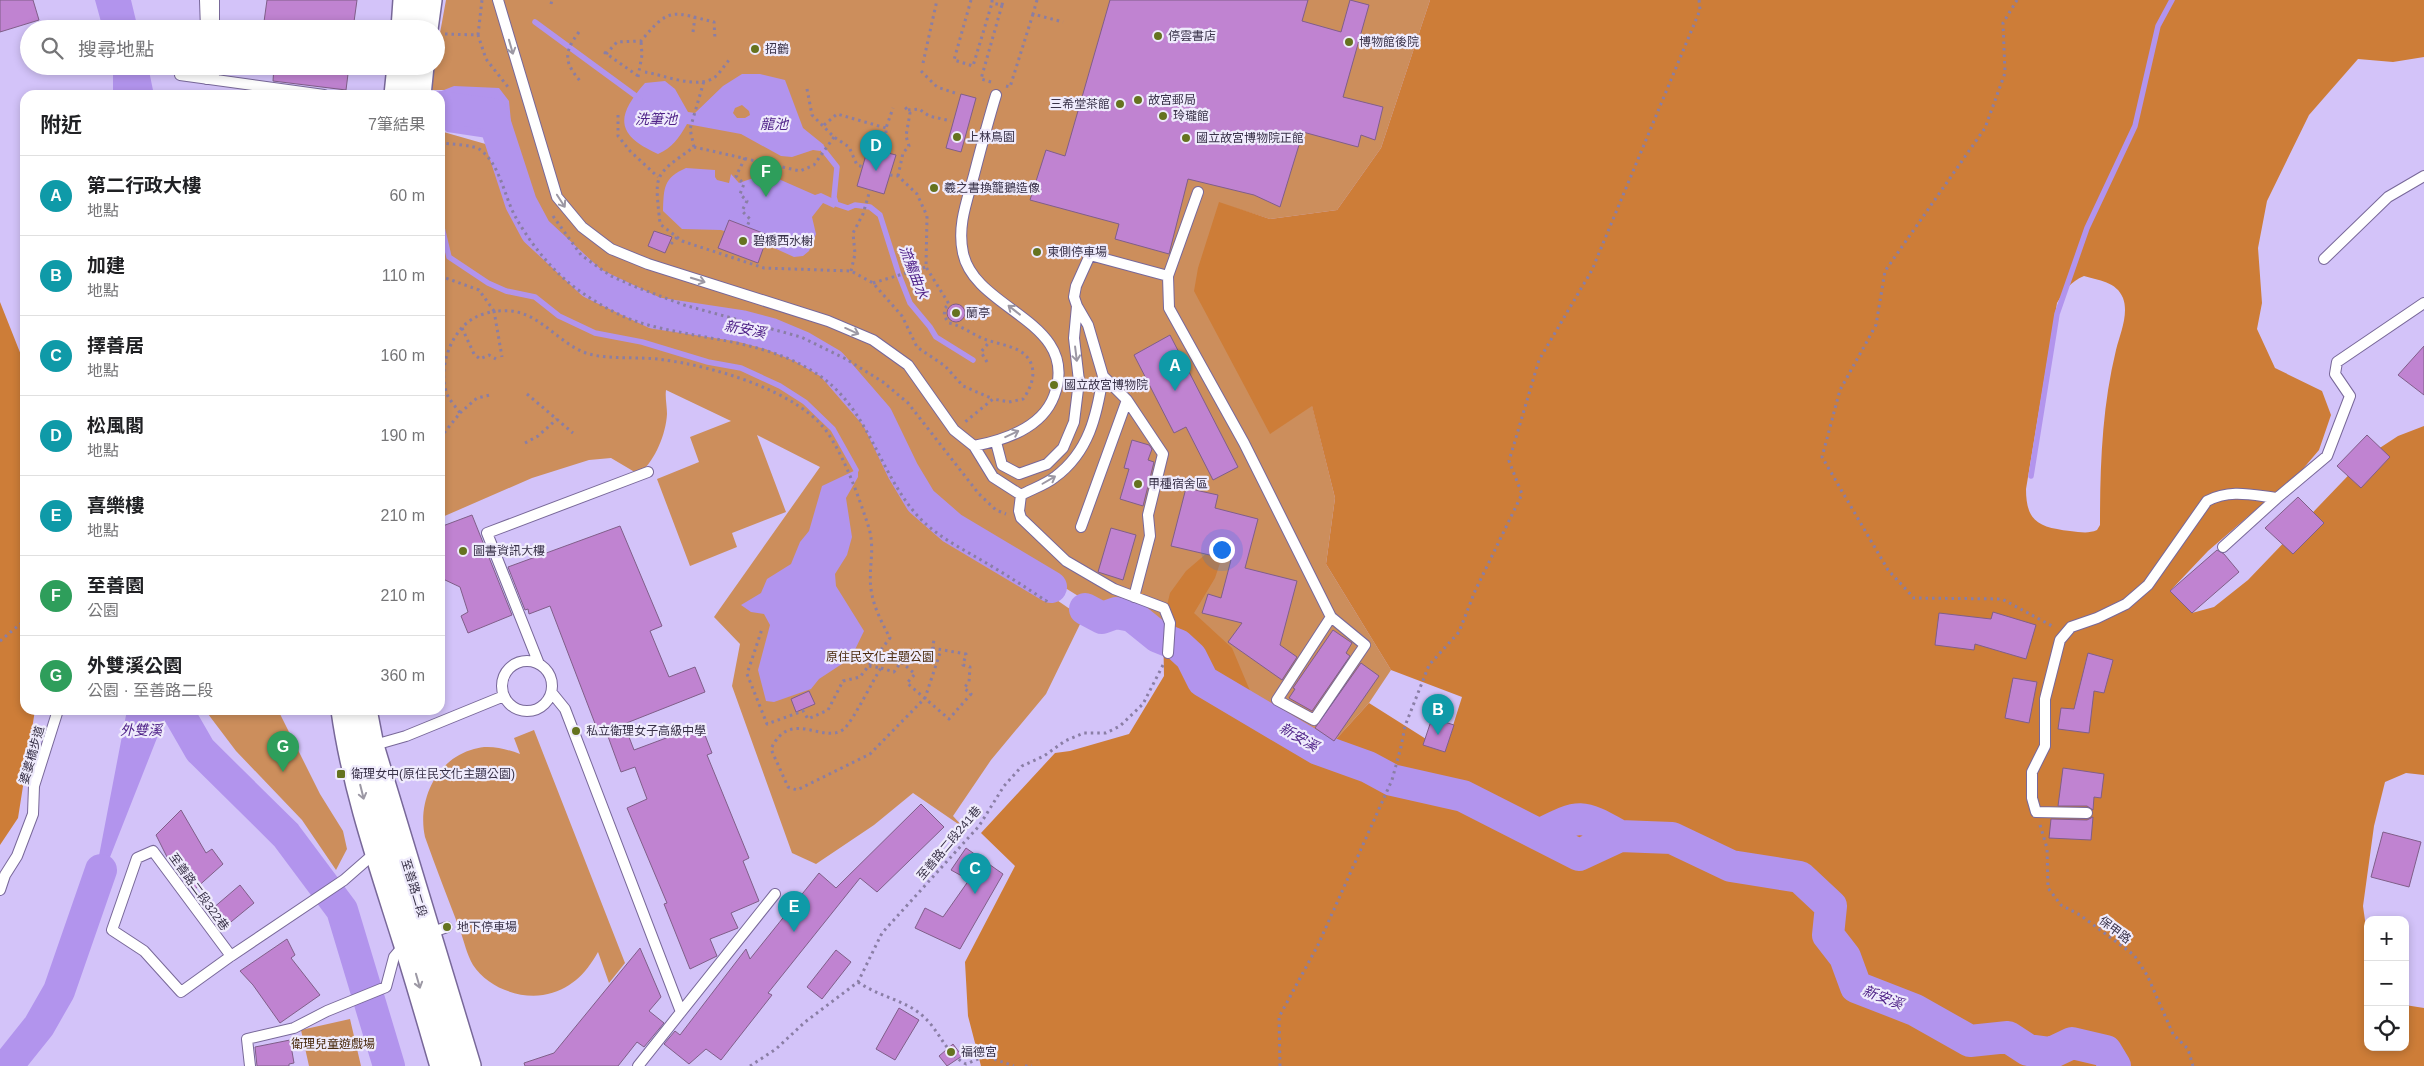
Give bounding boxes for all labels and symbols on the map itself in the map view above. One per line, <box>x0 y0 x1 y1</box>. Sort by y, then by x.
place label: 停雲書店 <box>1168 29 1216 43</box>
marker: 停雲書店 <box>1152 30 1164 42</box>
place label: 博物館後院 <box>1359 35 1419 49</box>
marker: 博物館後院 <box>1343 36 1355 48</box>
one-way arrow <box>507 38 517 54</box>
place label: 招鶴 <box>765 42 789 56</box>
marker: 招鶴 <box>749 43 761 55</box>
place label: 故宮郵局 <box>1148 93 1196 107</box>
marker: 故宮郵局 <box>1132 94 1144 106</box>
place label: 三希堂茶館 <box>1050 97 1110 111</box>
marker: 三希堂茶館 <box>1114 98 1126 110</box>
place label: 玲瓏館 <box>1173 109 1209 123</box>
marker: 玲瓏館 <box>1157 110 1169 122</box>
water label: 洗筆池 <box>635 111 679 127</box>
water label: 龍池 <box>760 116 790 132</box>
pin: D <box>860 130 892 171</box>
place label: 上林鳥園 <box>967 130 1015 144</box>
marker: 上林鳥園 <box>951 131 963 143</box>
place label: 國立故宮博物院正館 <box>1196 131 1304 145</box>
marker: 國立故宮博物院正館 <box>1180 132 1192 144</box>
pin: F <box>750 156 782 197</box>
place label: 羲之書換籠鵝造像 <box>944 181 1040 195</box>
marker: 羲之書換籠鵝造像 <box>928 182 940 194</box>
one-way arrow <box>555 194 566 208</box>
place label: 碧橋西水榭 <box>753 234 813 248</box>
marker: 碧橋西水榭 <box>737 235 749 247</box>
water label: 流觴曲水 <box>896 243 932 302</box>
place label: 東側停車場 <box>1047 245 1107 259</box>
marker: 東側停車場 <box>1031 246 1043 258</box>
one-way arrow <box>690 276 705 285</box>
one-way arrow <box>1008 305 1021 316</box>
place label: 蘭亭 <box>966 306 990 320</box>
marker: 蘭亭 <box>950 307 962 319</box>
water label: 新安溪 <box>723 317 769 341</box>
one-way arrow <box>844 327 859 337</box>
one-way arrow <box>1071 346 1081 362</box>
pin: A <box>1159 350 1191 391</box>
place label: 國立故宮博物院 <box>1064 378 1148 392</box>
marker: 國立故宮博物院 <box>1048 379 1060 391</box>
one-way arrow <box>1004 429 1019 438</box>
one-way arrow <box>1041 475 1056 484</box>
place label: 甲種宿舍區 <box>1148 477 1208 491</box>
marker: 甲種宿舍區 <box>1132 478 1144 490</box>
your location <box>1209 537 1235 563</box>
place label: 圖書資訊大樓 <box>473 544 545 558</box>
marker: 圖書資訊大樓 <box>457 545 469 557</box>
park label: 原住民文化主題公園 <box>826 650 934 664</box>
pin: B <box>1422 694 1454 735</box>
water label: 新安溪 <box>1277 720 1323 755</box>
water label: 外雙溪 <box>120 722 164 738</box>
street label: 婆婆橋步道 <box>17 724 47 786</box>
place label: 私立衛理女子高級中學 <box>586 724 706 738</box>
marker: 私立衛理女子高級中學 <box>570 725 582 737</box>
pin: G <box>267 731 299 772</box>
place label: 衛理女中(原住民文化主題公園) <box>351 767 515 781</box>
marker: 衛理女中(原住民文化主題公園) <box>335 768 347 780</box>
one-way arrow <box>358 783 367 799</box>
street label: 至善路二段241巷 <box>914 803 984 883</box>
street label: 至善路二段322巷 <box>166 851 232 933</box>
pin: C <box>959 853 991 894</box>
street label: 至善路二段 <box>399 857 429 919</box>
pin: E <box>778 891 810 932</box>
street label: 保甲路 <box>2096 914 2134 946</box>
place label: 地下停車場 <box>457 920 517 934</box>
marker: 地下停車場 <box>441 921 453 933</box>
one-way arrow <box>413 973 423 989</box>
water label: 新安溪 <box>1861 982 1907 1013</box>
park label: 衛理兒童遊戲場 <box>291 1037 375 1051</box>
place label: 福德宮 <box>961 1045 997 1059</box>
marker: 福德宮 <box>945 1046 957 1058</box>

